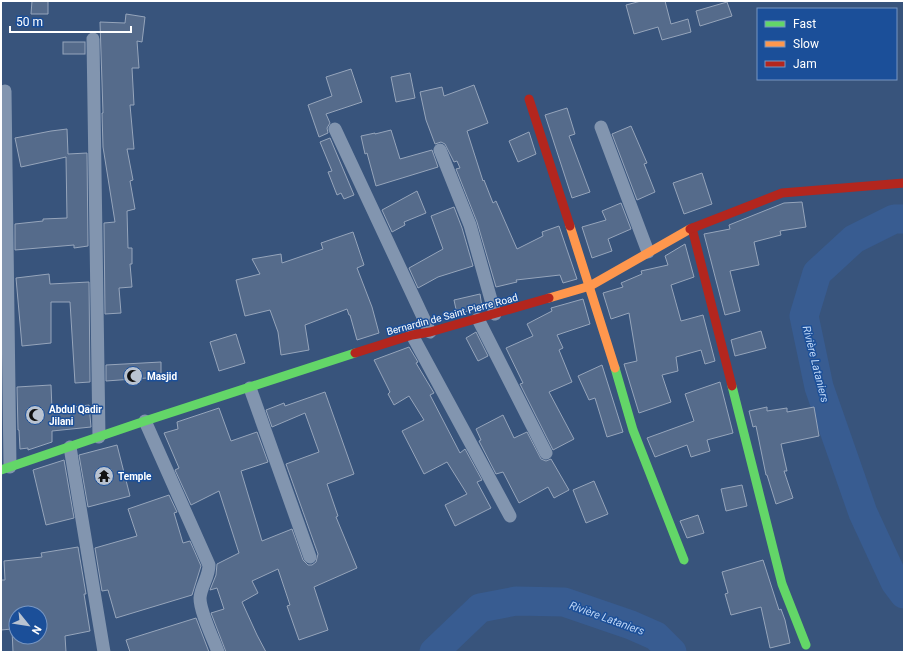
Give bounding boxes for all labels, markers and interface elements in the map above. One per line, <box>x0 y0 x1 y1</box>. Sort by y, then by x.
scale bar <box>10 8 131 34</box>
legend <box>757 8 897 80</box>
text: 50 m <box>16 15 43 29</box>
text: Fast <box>793 17 816 31</box>
text: Slow <box>793 37 819 51</box>
text: Jam <box>793 57 817 71</box>
street label: Bernardin de Saint Pierre Road <box>385 292 519 337</box>
water label: Rivière Lataniers <box>800 324 831 404</box>
mosque icon: Masjid <box>122 365 144 387</box>
place label: Masjid <box>147 371 177 382</box>
mosque icon: Abdul Qadir Jilani <box>24 404 46 426</box>
place label: Abdul Qadir Jilani <box>49 404 102 427</box>
temple icon: Temple <box>93 465 115 487</box>
place label: Temple <box>118 471 152 482</box>
water label: Rivière Lataniers <box>568 599 646 638</box>
north arrow <box>8 605 48 645</box>
text: N <box>29 623 44 637</box>

